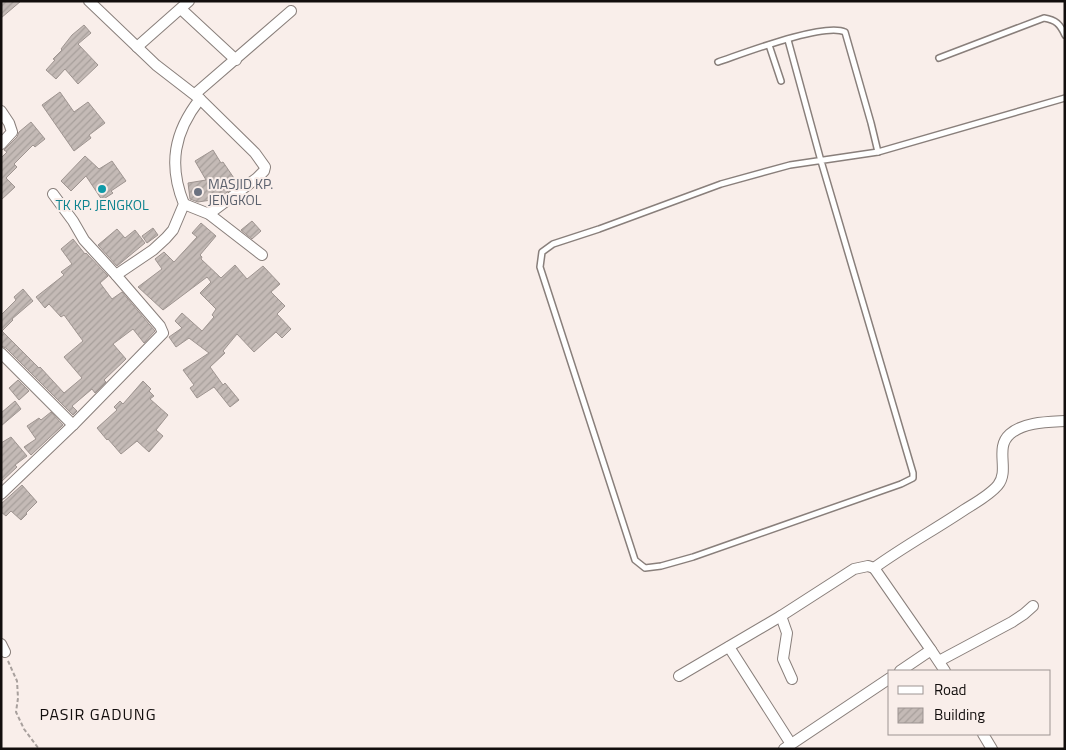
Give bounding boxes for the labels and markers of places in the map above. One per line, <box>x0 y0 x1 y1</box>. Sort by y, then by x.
place label: MASJID KP. JENGKOL <box>208 173 273 210</box>
marker: TK KP. JENGKOL <box>96 183 108 195</box>
marker: MASJID KP. JENGKOL <box>192 186 204 198</box>
place label: TK KP. JENGKOL <box>55 194 149 215</box>

